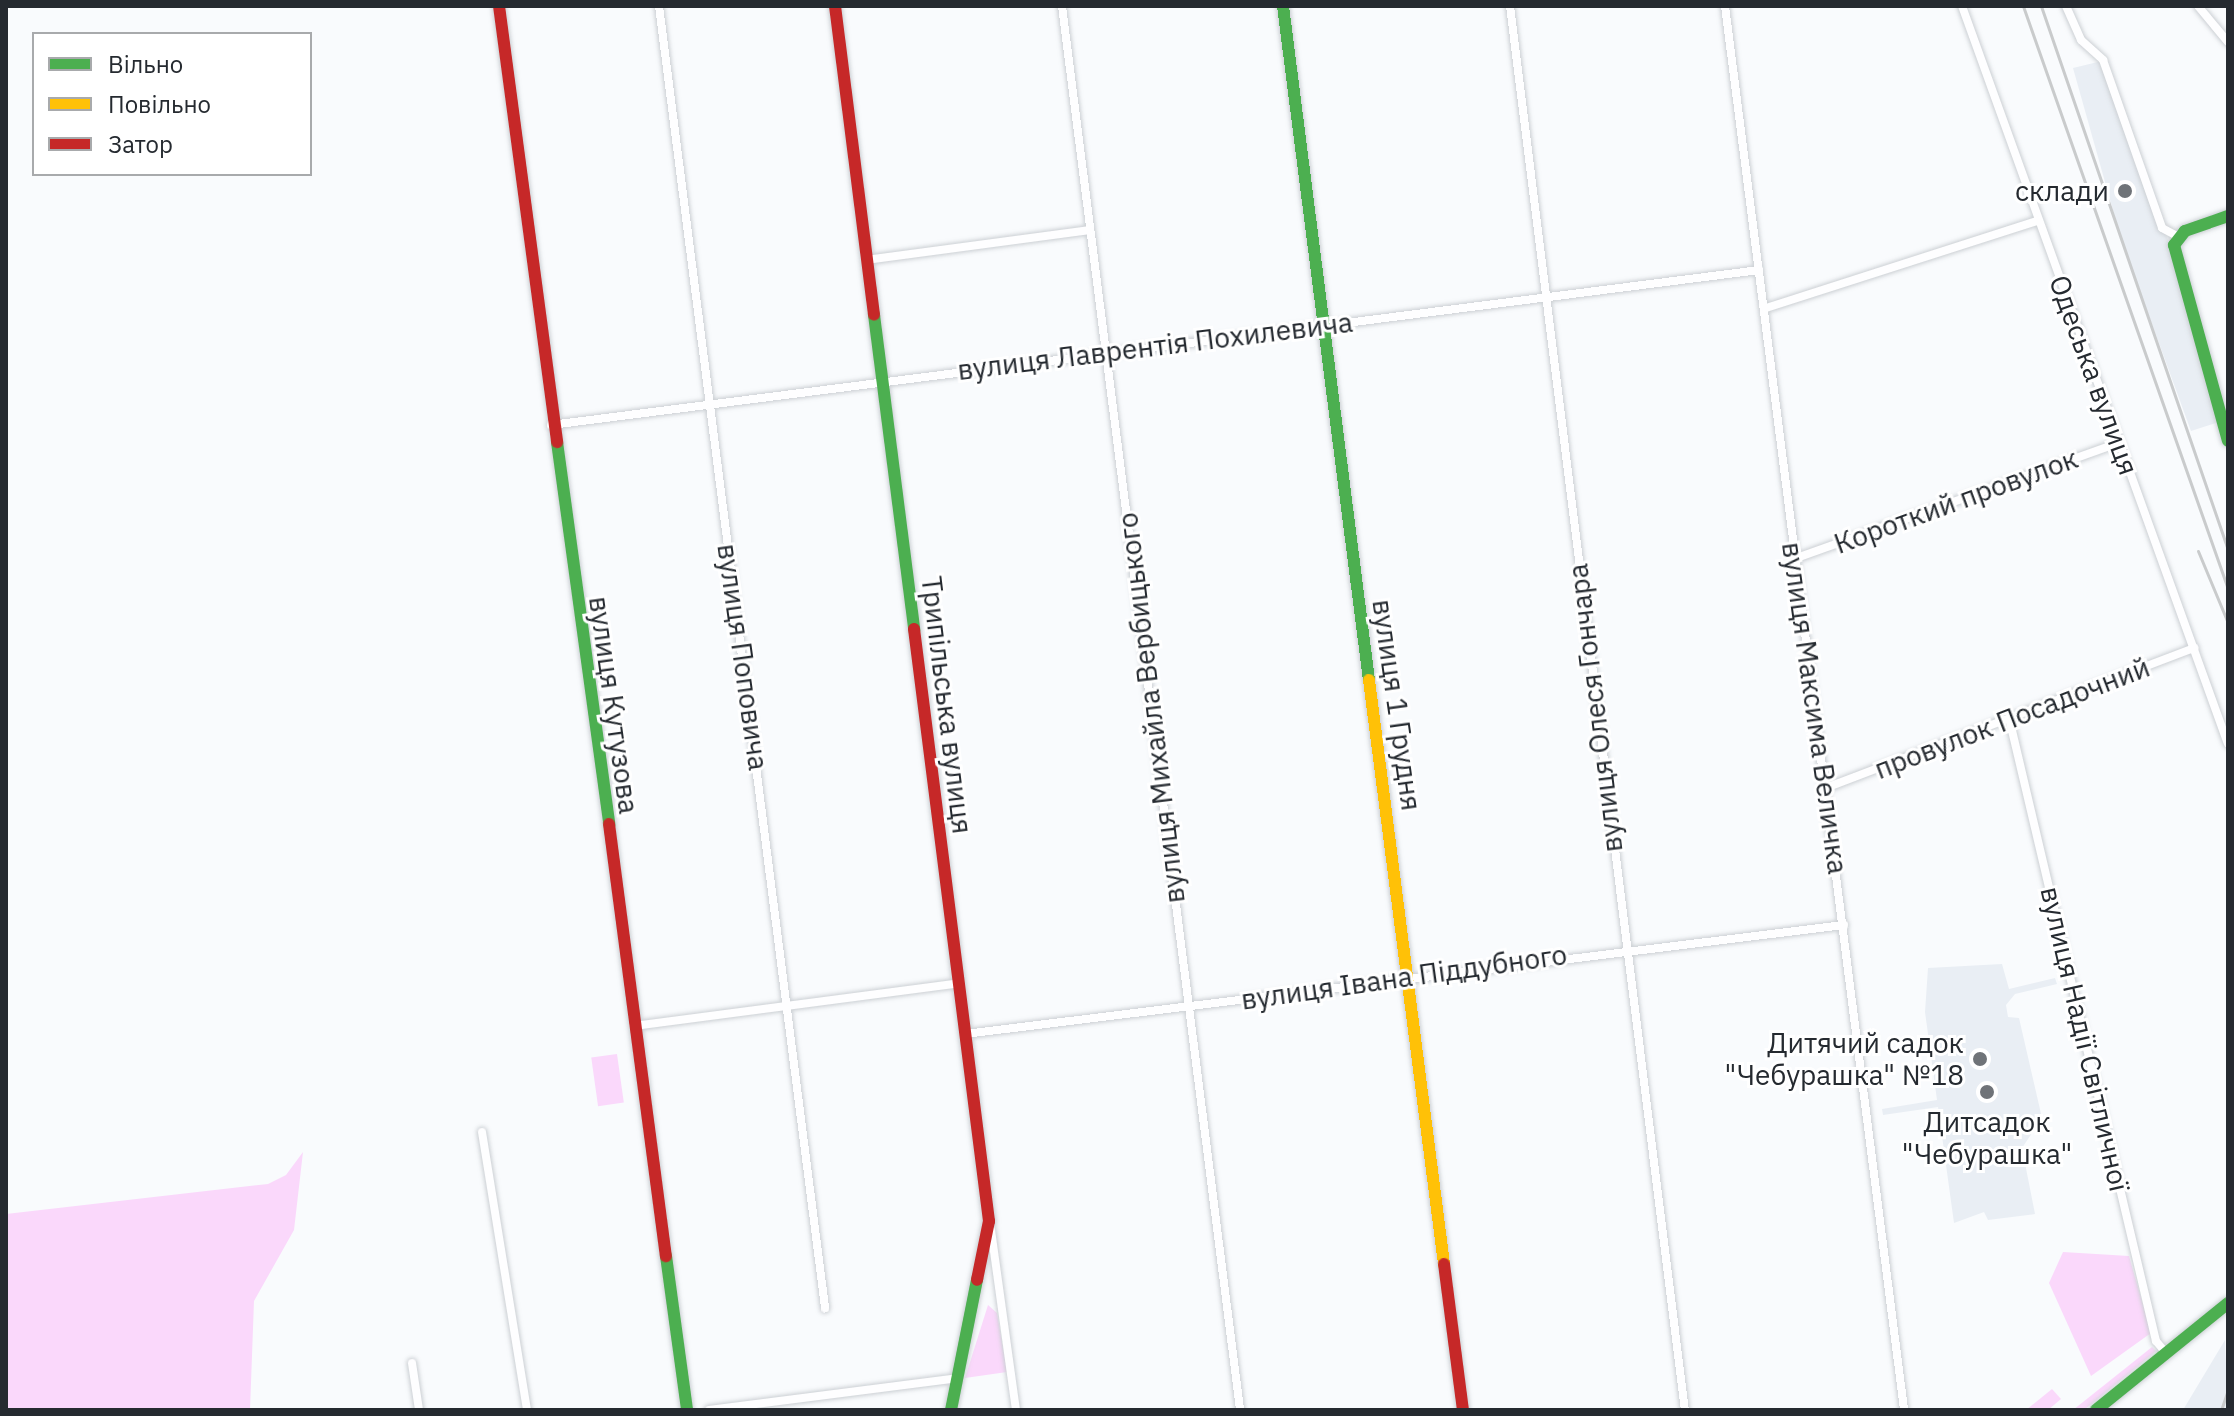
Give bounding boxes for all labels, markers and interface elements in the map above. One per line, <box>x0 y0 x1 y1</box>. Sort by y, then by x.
legend <box>32 32 312 176</box>
text: Вільно <box>108 48 183 80</box>
text: Повільно <box>108 88 211 120</box>
text: Затор <box>108 128 173 160</box>
place label: склади <box>2015 174 2109 208</box>
marker: склади <box>2116 182 2134 200</box>
street label: Одеська вулиця <box>2042 271 2146 479</box>
street label: вулиця Лаврентія Похилевича <box>955 305 1355 387</box>
street label: Короткий провулок <box>1829 441 2083 561</box>
street label: вулиця Михайла Вербицького <box>1110 511 1192 905</box>
street label: вулиця Максима Величка <box>1775 540 1855 876</box>
street label: вулиця Поповича <box>710 542 776 772</box>
street label: вулиця Олеся Гончара <box>1561 562 1629 854</box>
street label: Трипільська вулиця <box>915 574 979 836</box>
street label: вулиця Кутузова <box>582 594 646 816</box>
street label: вулиця 1 Грудня <box>1366 597 1428 813</box>
street label: провулок Посадочний <box>1870 650 2154 786</box>
street label: вулиця Надії Світличної <box>2034 883 2136 1195</box>
street label: вулиця Івана Піддубного <box>1239 937 1569 1017</box>
place label: Дитячий садок "Чебурашка" №18 <box>1724 1026 1964 1092</box>
marker: Дитячий садок "Чебурашка" №18 <box>1971 1050 1989 1068</box>
marker: Дитсадок "Чебурашка" <box>1978 1083 1996 1101</box>
place label: Дитсадок "Чебурашка" <box>1902 1105 2072 1171</box>

